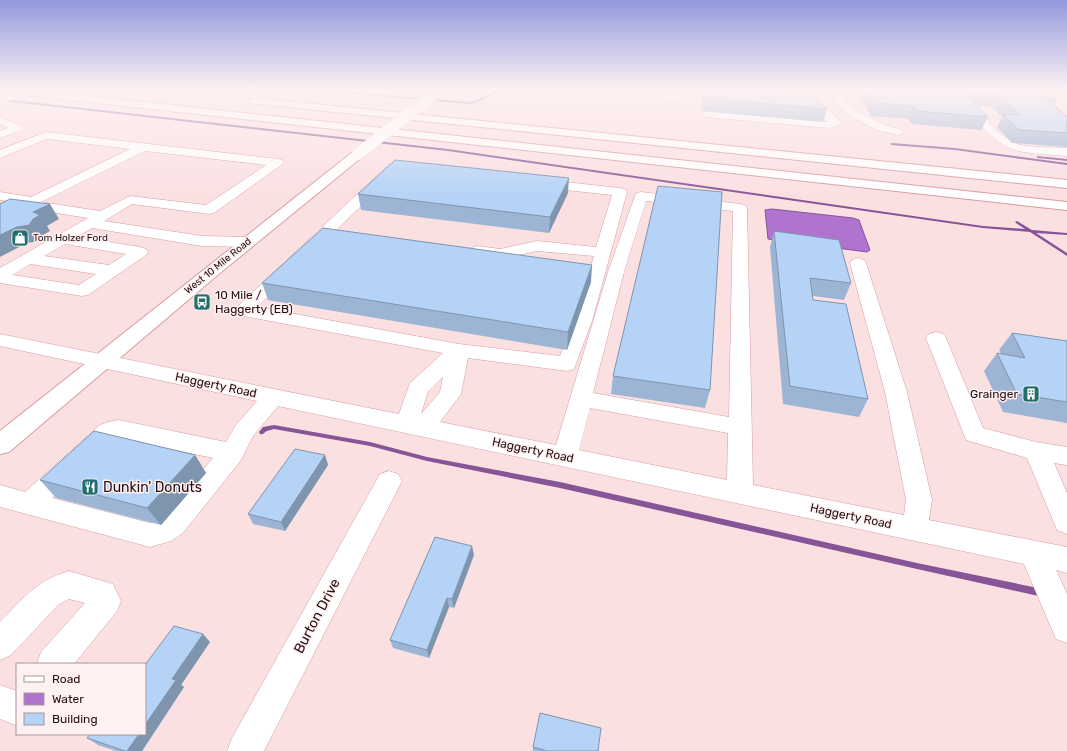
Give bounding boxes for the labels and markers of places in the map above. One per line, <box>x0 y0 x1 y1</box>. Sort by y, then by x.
shop icon: Tom Holzer Ford <box>10 228 30 248</box>
place label: Tom Holzer Ford <box>33 232 108 244</box>
place label: 10 Mile / Haggerty (EB) <box>215 288 293 316</box>
bus stop icon: 10 Mile / Haggerty (EB) <box>192 292 212 312</box>
building icon: Grainger <box>1021 384 1041 404</box>
place label: Grainger <box>970 387 1018 401</box>
restaurant icon: Dunkin' Donuts <box>80 477 100 497</box>
place label: Dunkin' Donuts <box>103 479 202 496</box>

